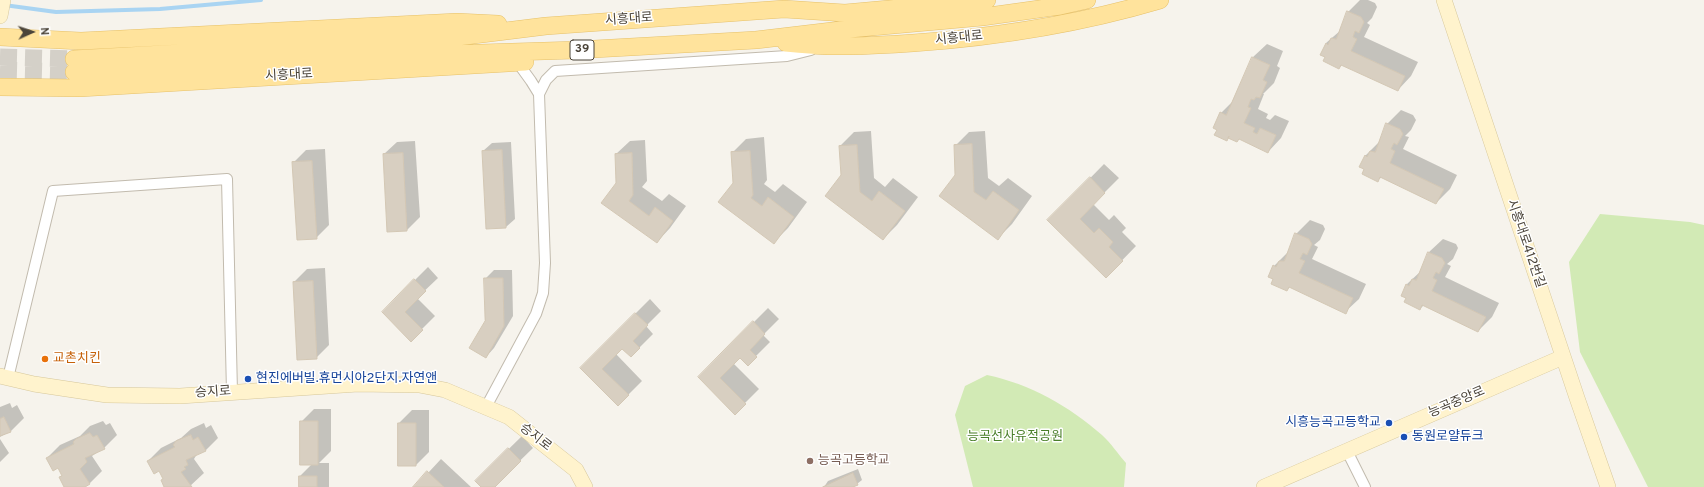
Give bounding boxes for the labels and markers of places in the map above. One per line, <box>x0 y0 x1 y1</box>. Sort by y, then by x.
place label: 교촌치킨 <box>53 351 101 367</box>
marker: 교촌치킨 <box>40 354 50 364</box>
place label: 현진에버빌.휴먼시아2단지.자연앤 <box>256 371 437 387</box>
marker: 현진에버빌.휴먼시아2단지.자연앤 <box>243 374 253 384</box>
place label: 시흥능곡고등학교 <box>1285 415 1381 431</box>
marker: 시흥능곡고등학교 <box>1384 418 1394 428</box>
place label: 동원로얄듀크 <box>1412 429 1484 445</box>
marker: 동원로얄듀크 <box>1399 432 1409 442</box>
place label: 능곡고등학교 <box>818 453 890 469</box>
marker: 능곡고등학교 <box>805 456 815 466</box>

